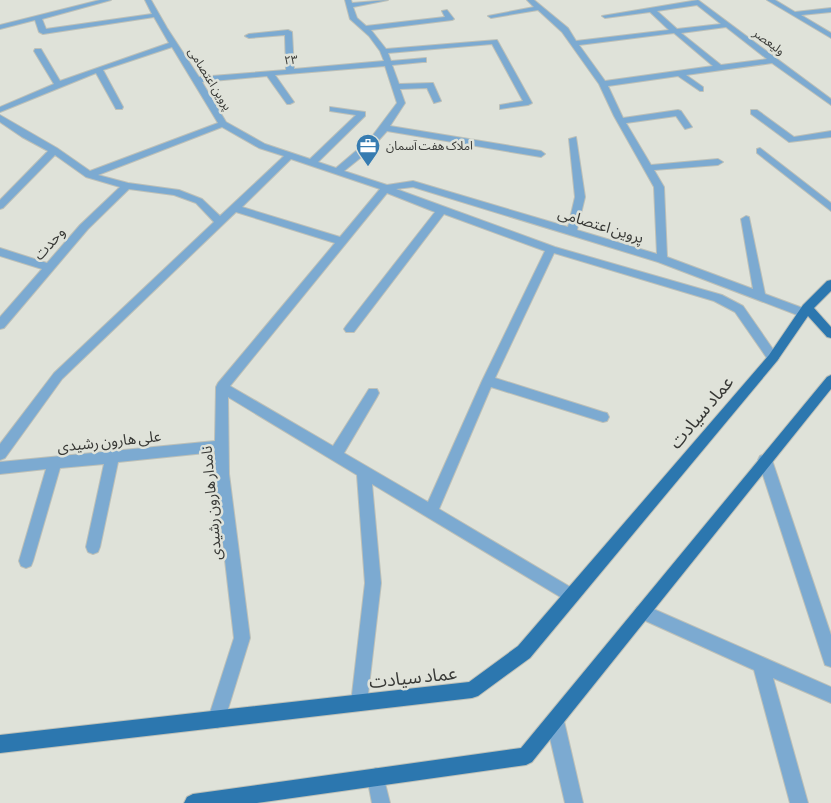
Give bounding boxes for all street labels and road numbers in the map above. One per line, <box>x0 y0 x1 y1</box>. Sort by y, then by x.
street label: ولیعصر <box>750 25 787 58</box>
street label: پروین اعتصامی <box>184 45 235 113</box>
street label: ۲۳ <box>284 52 299 68</box>
street label: پروین اعتصامی <box>555 204 646 248</box>
street label: وحدت <box>30 223 69 264</box>
street label: عماد سیادت <box>665 371 737 453</box>
street label: علی هارون رشیدی <box>56 427 162 456</box>
street label: نامدار هارون رشیدی <box>198 445 225 561</box>
street label: عماد سیادت <box>368 662 458 692</box>

